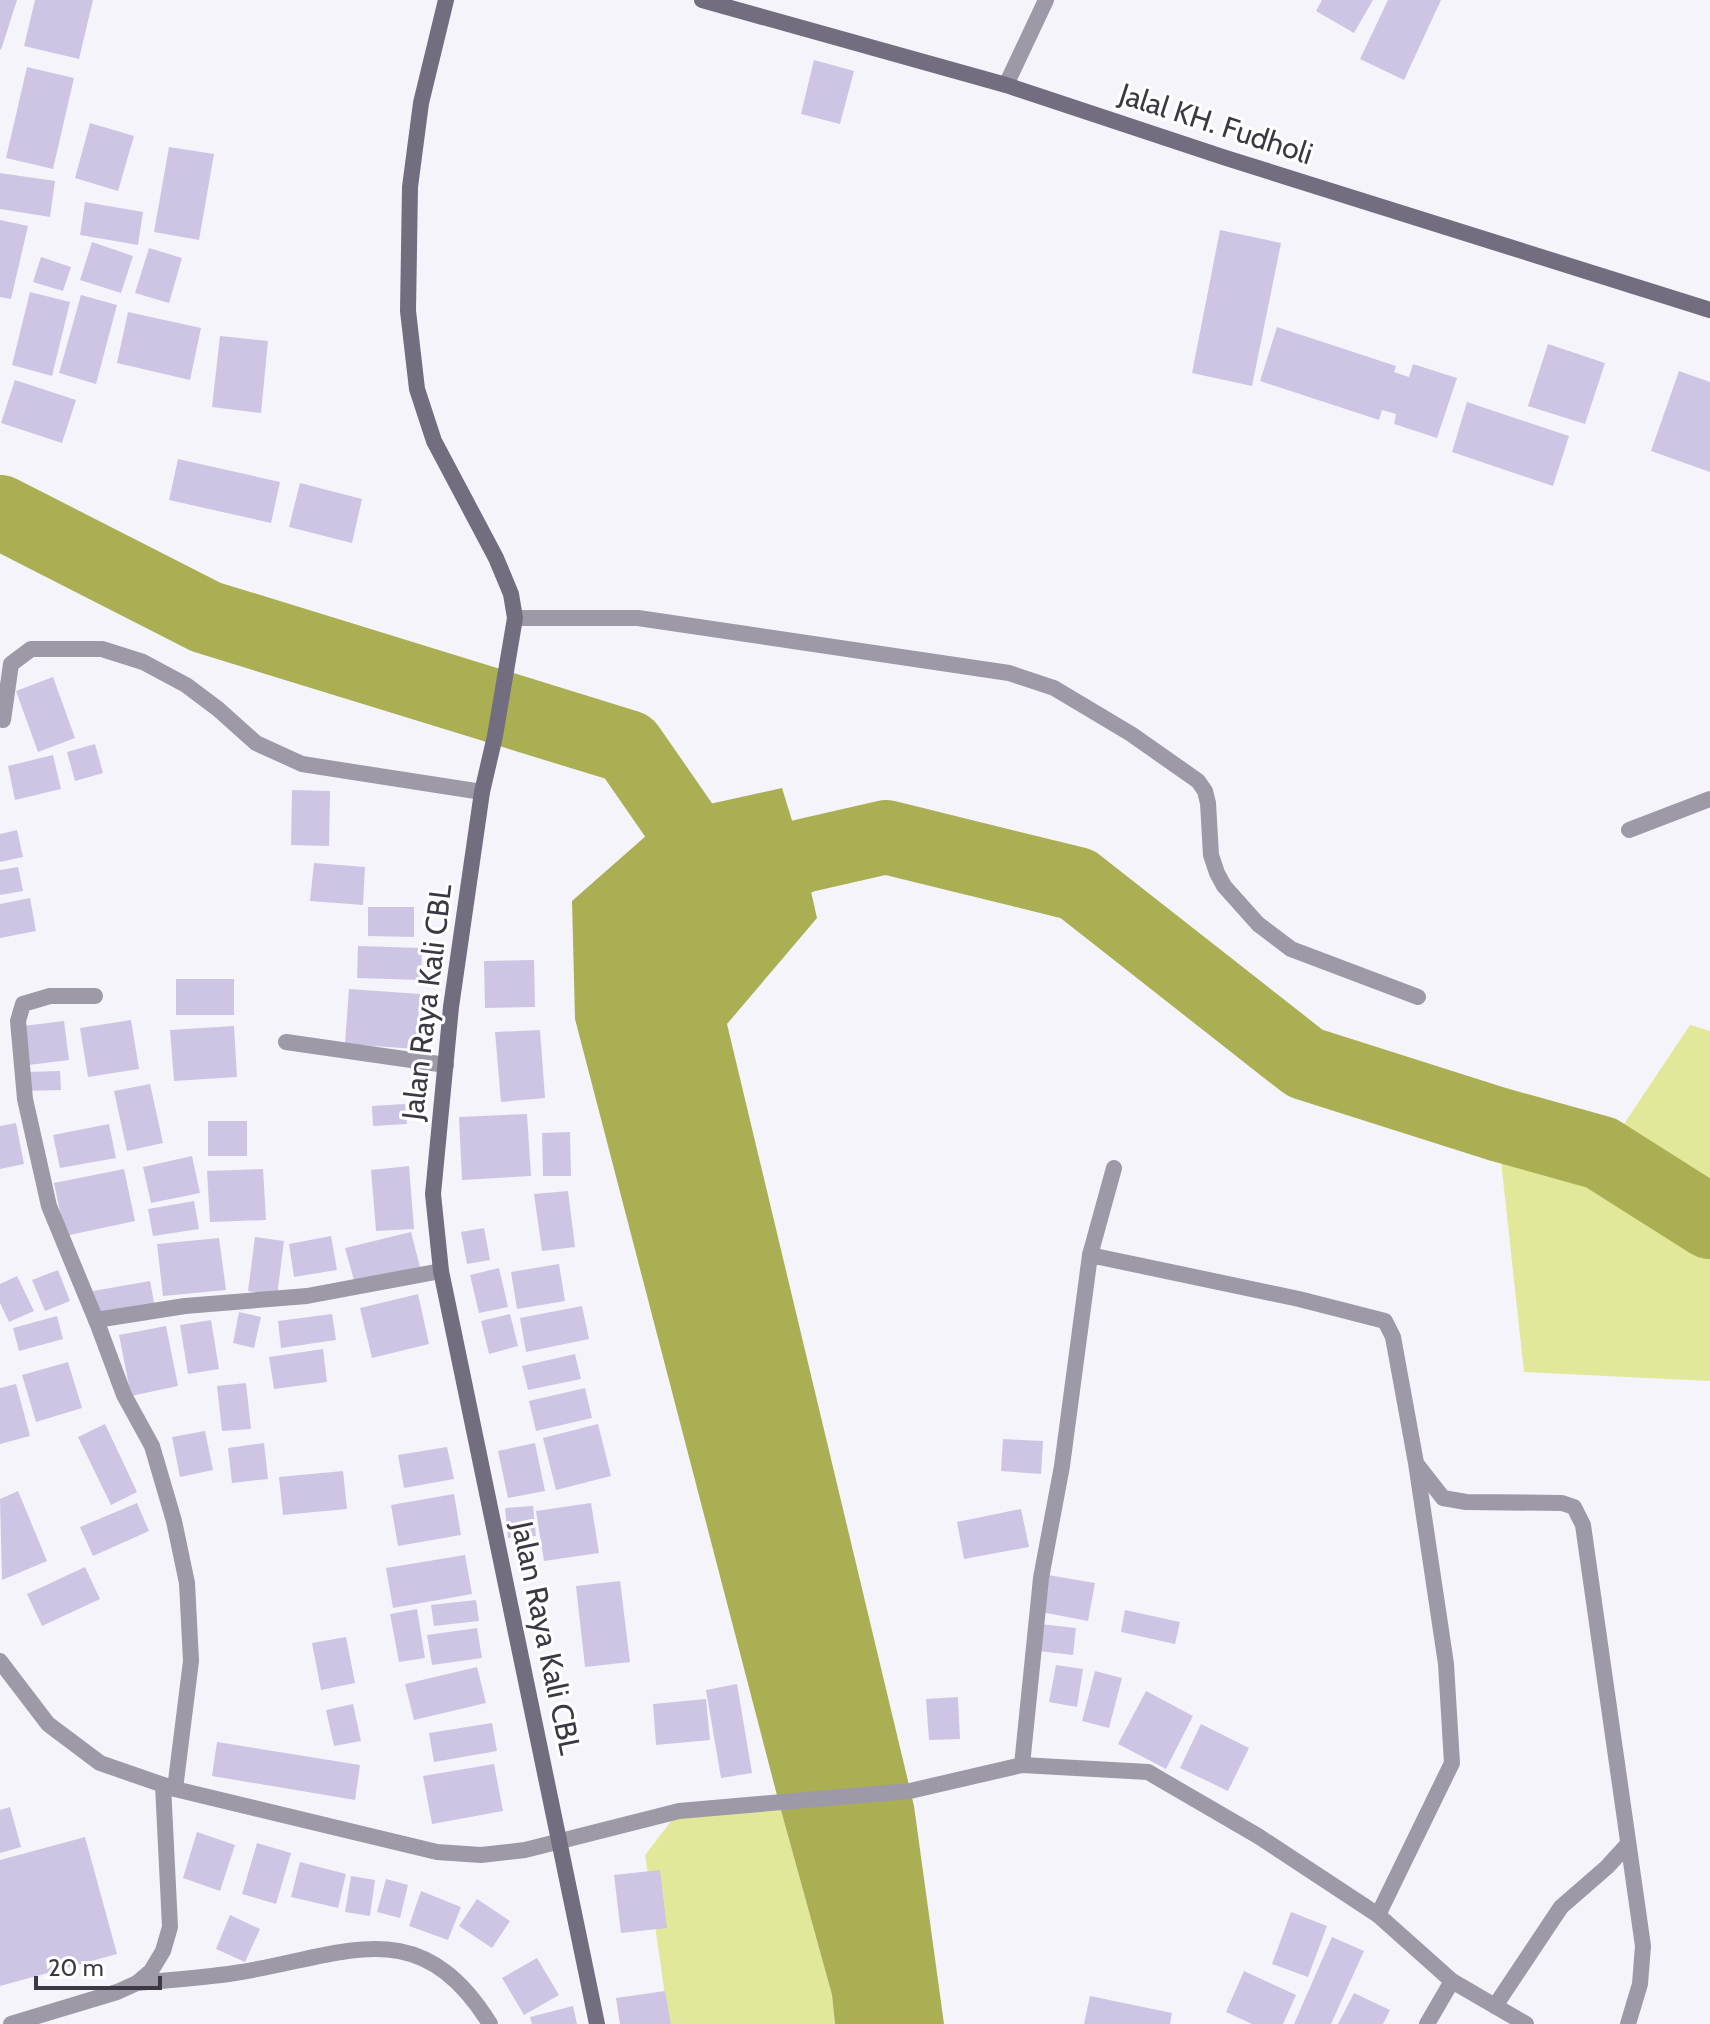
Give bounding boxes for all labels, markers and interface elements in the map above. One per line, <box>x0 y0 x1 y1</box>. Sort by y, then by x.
street label: Jalal KH. Fudholi <box>1114 75 1318 172</box>
street label: Jalan Raya Kali CBL <box>394 882 459 1123</box>
street label: Jalan Raya Kali CBL <box>503 1517 589 1758</box>
scale bar <box>36 1940 160 1990</box>
text: 20 m <box>48 1953 104 1982</box>

